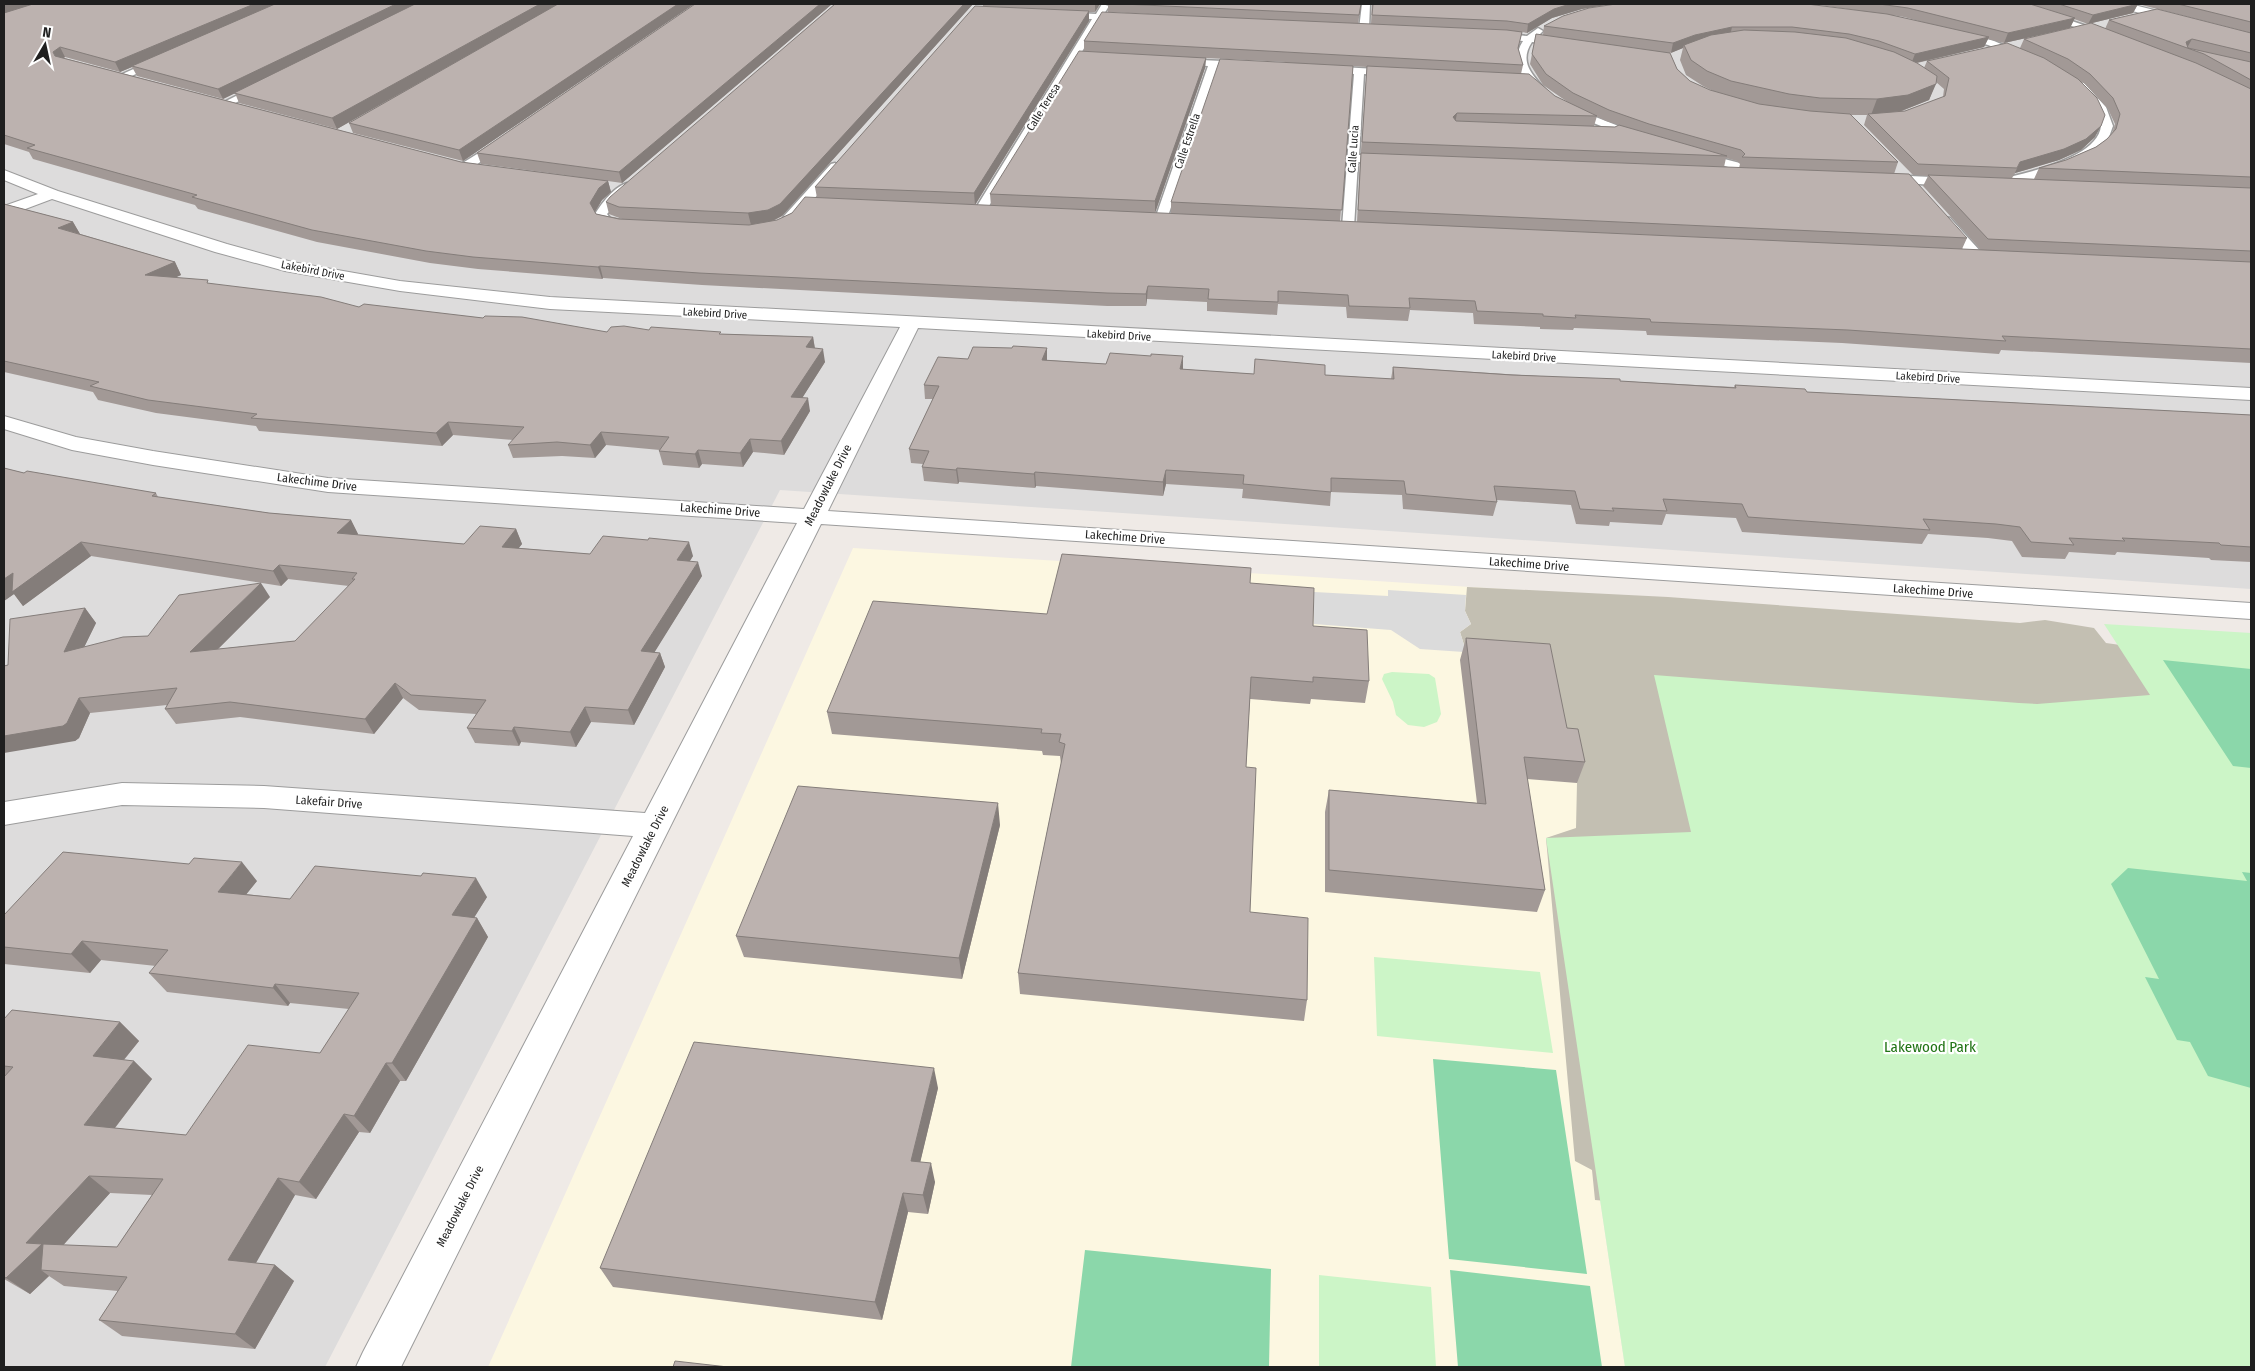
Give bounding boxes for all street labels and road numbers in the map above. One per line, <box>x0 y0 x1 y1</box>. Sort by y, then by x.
street label: Calle Teresa <box>1024 81 1063 133</box>
street label: Calle Estrella <box>1172 112 1203 171</box>
street label: Calle Lucia <box>1345 125 1362 173</box>
street label: Lakebird Drive <box>280 258 346 283</box>
street label: Lakebird Drive <box>682 305 748 322</box>
street label: Lakebird Drive <box>1086 327 1152 344</box>
street label: Lakebird Drive <box>1491 348 1557 365</box>
street label: Lakebird Drive <box>1895 369 1961 386</box>
street label: Meadowlake Drive <box>801 442 855 528</box>
street label: Lakechime Drive <box>276 470 358 494</box>
street label: Lakechime Drive <box>679 500 761 520</box>
street label: Lakechime Drive <box>1084 527 1166 547</box>
street label: Lakechime Drive <box>1488 554 1570 574</box>
street label: Lakechime Drive <box>1892 581 1974 601</box>
street label: Lakefair Drive <box>295 793 363 811</box>
street label: Meadowlake Drive <box>618 803 672 889</box>
street label: Meadowlake Drive <box>433 1163 487 1249</box>

